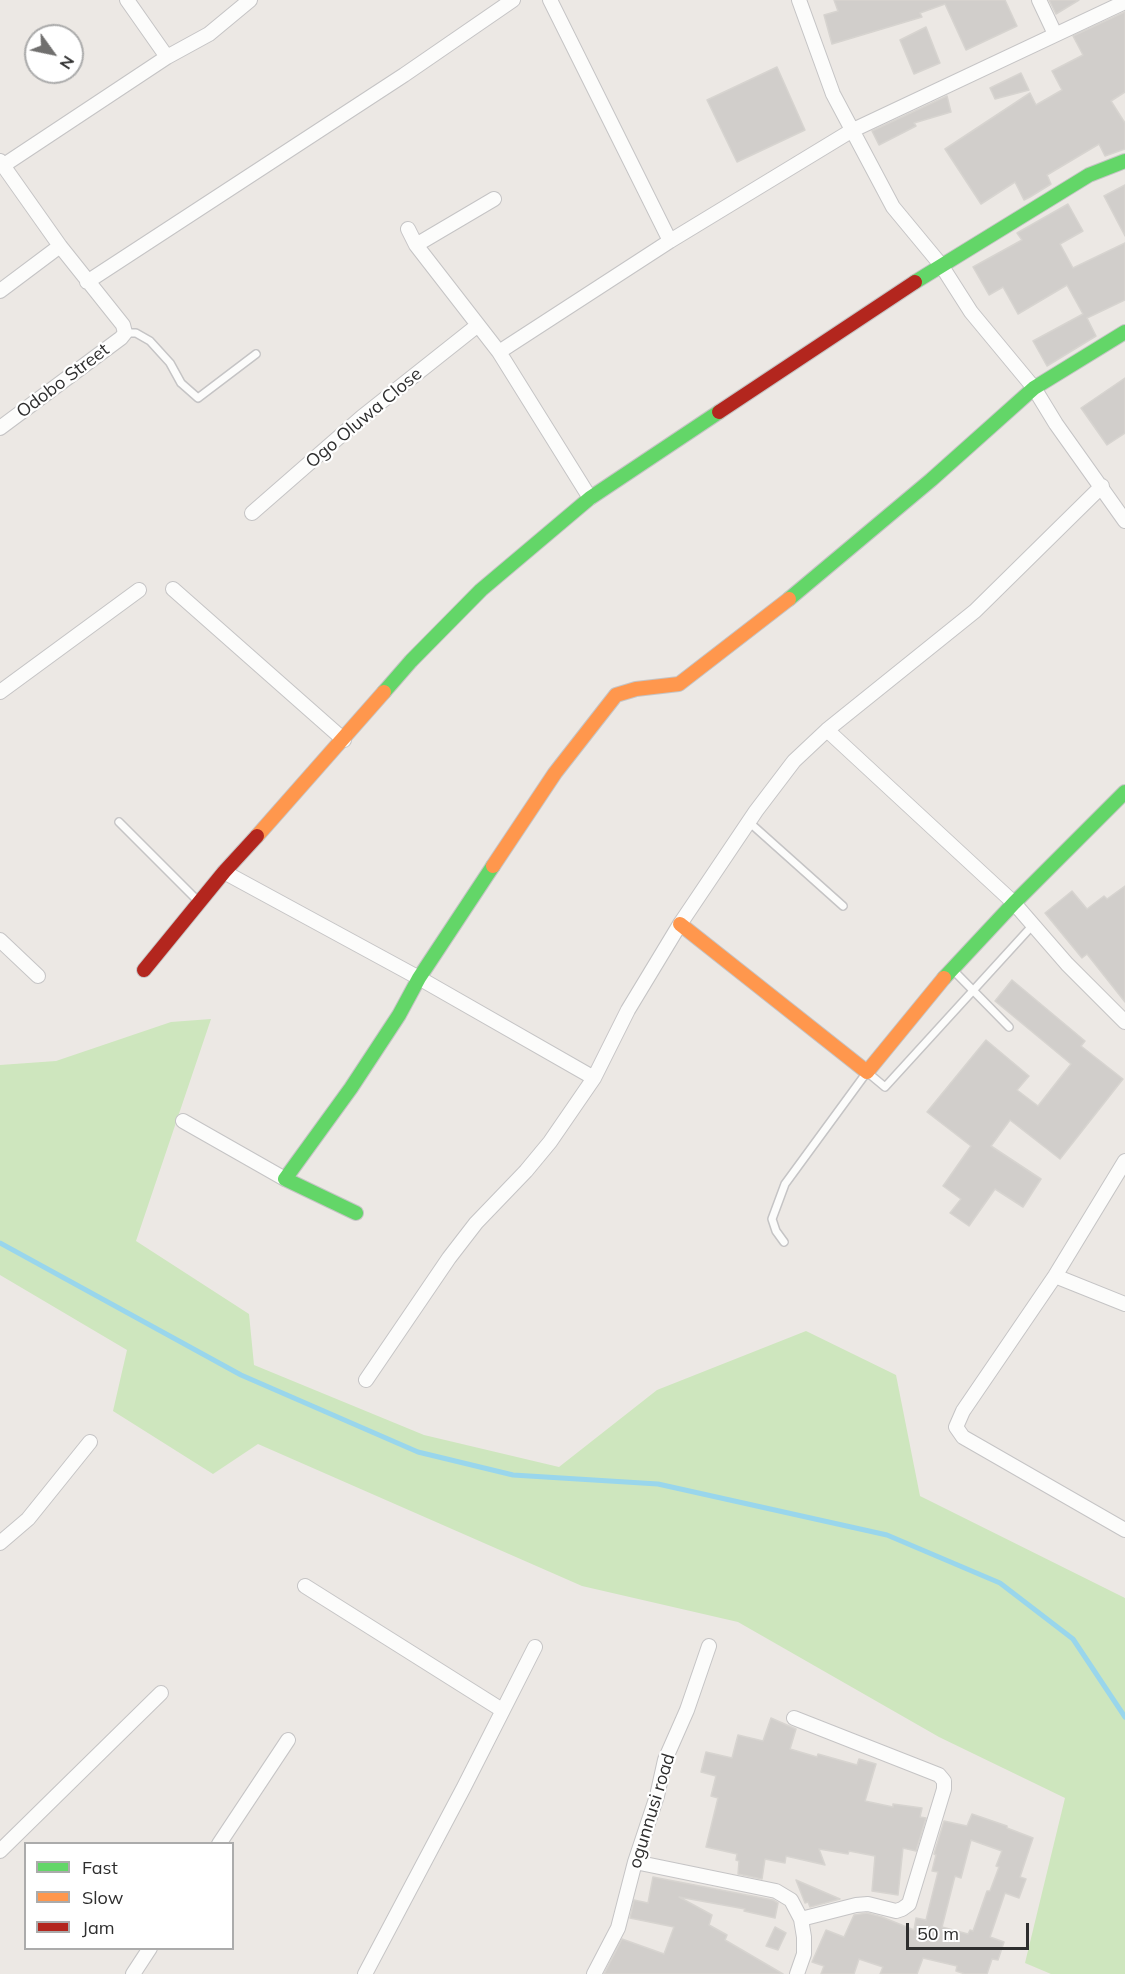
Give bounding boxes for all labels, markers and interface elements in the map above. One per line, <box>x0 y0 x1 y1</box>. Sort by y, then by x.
north arrow <box>24 24 84 84</box>
text: N <box>56 52 79 73</box>
street label: Odobo Street <box>12 339 114 423</box>
street label: Ogo Oluwa Close <box>302 363 426 473</box>
street label: ogunnusi road <box>624 1751 680 1871</box>
legend <box>24 1842 234 1950</box>
text: Fast <box>82 1856 118 1879</box>
text: Slow <box>82 1886 123 1909</box>
scale bar <box>909 1911 1032 1949</box>
text: Jam <box>82 1916 115 1939</box>
text: 50 m <box>917 1922 959 1945</box>

